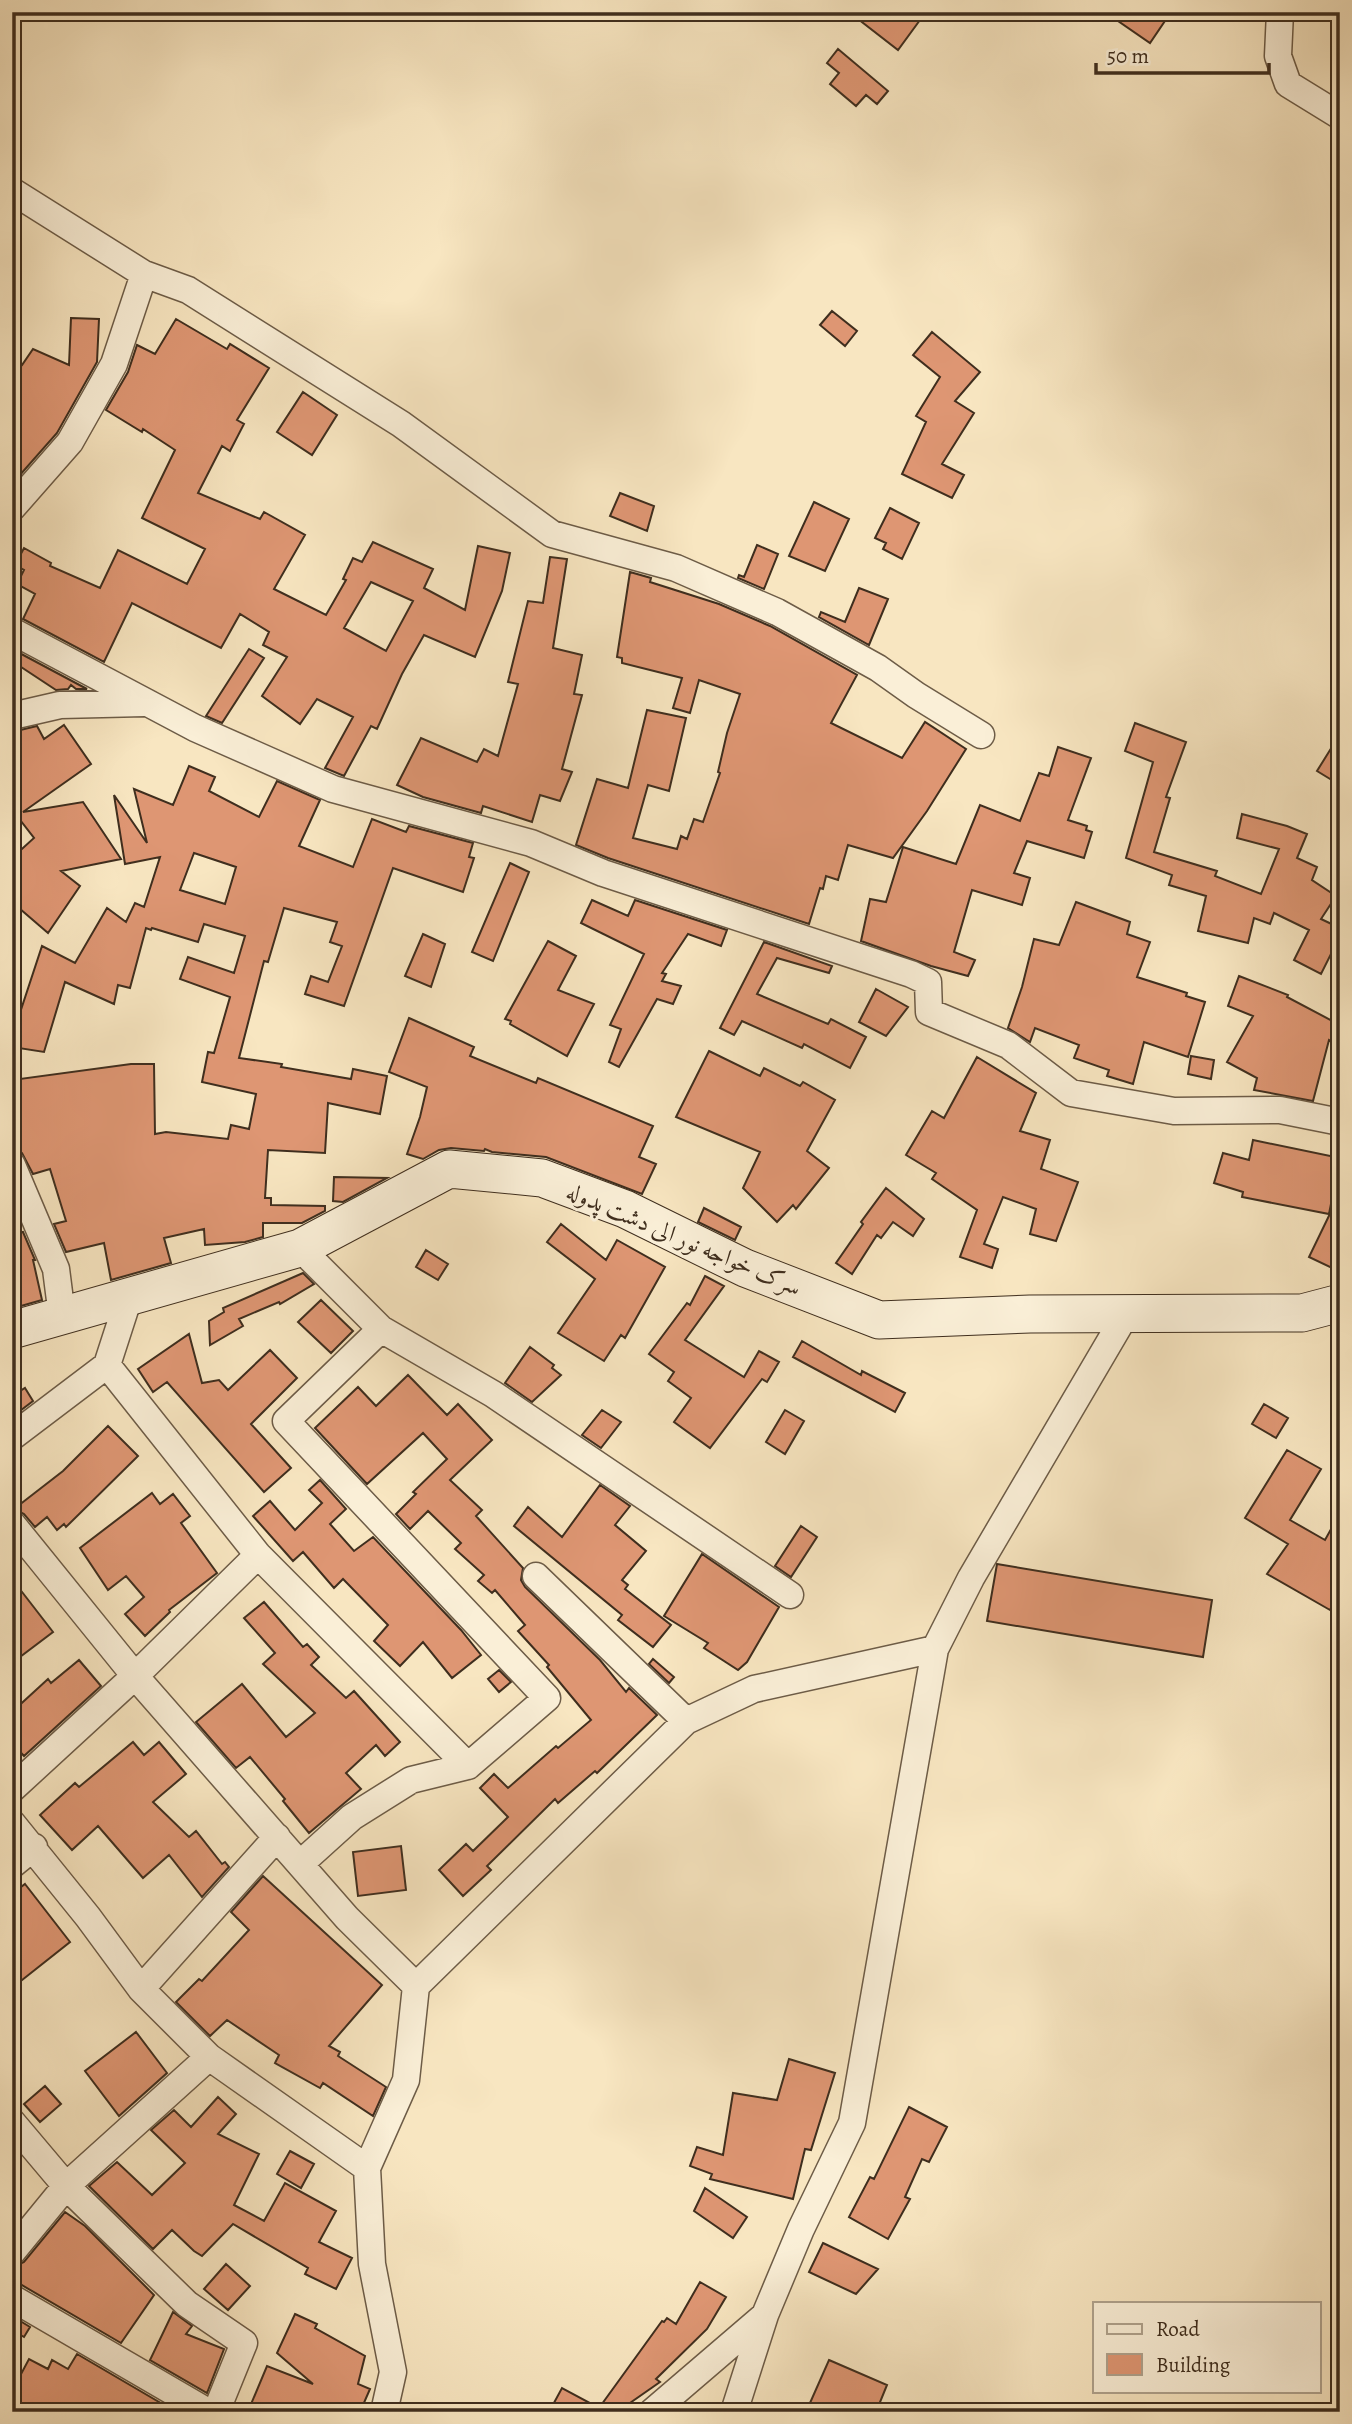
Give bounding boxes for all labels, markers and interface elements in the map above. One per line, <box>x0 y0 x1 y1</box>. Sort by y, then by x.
scale bar <box>1096 32 1270 76</box>
text: 50 m <box>1107 42 1149 70</box>
street label: سرک خواجه نور الی دشت پدوله <box>561 1175 806 1304</box>
legend <box>1093 2302 1320 2392</box>
text: Road <box>1156 2315 1200 2343</box>
text: Building <box>1156 2351 1231 2379</box>

